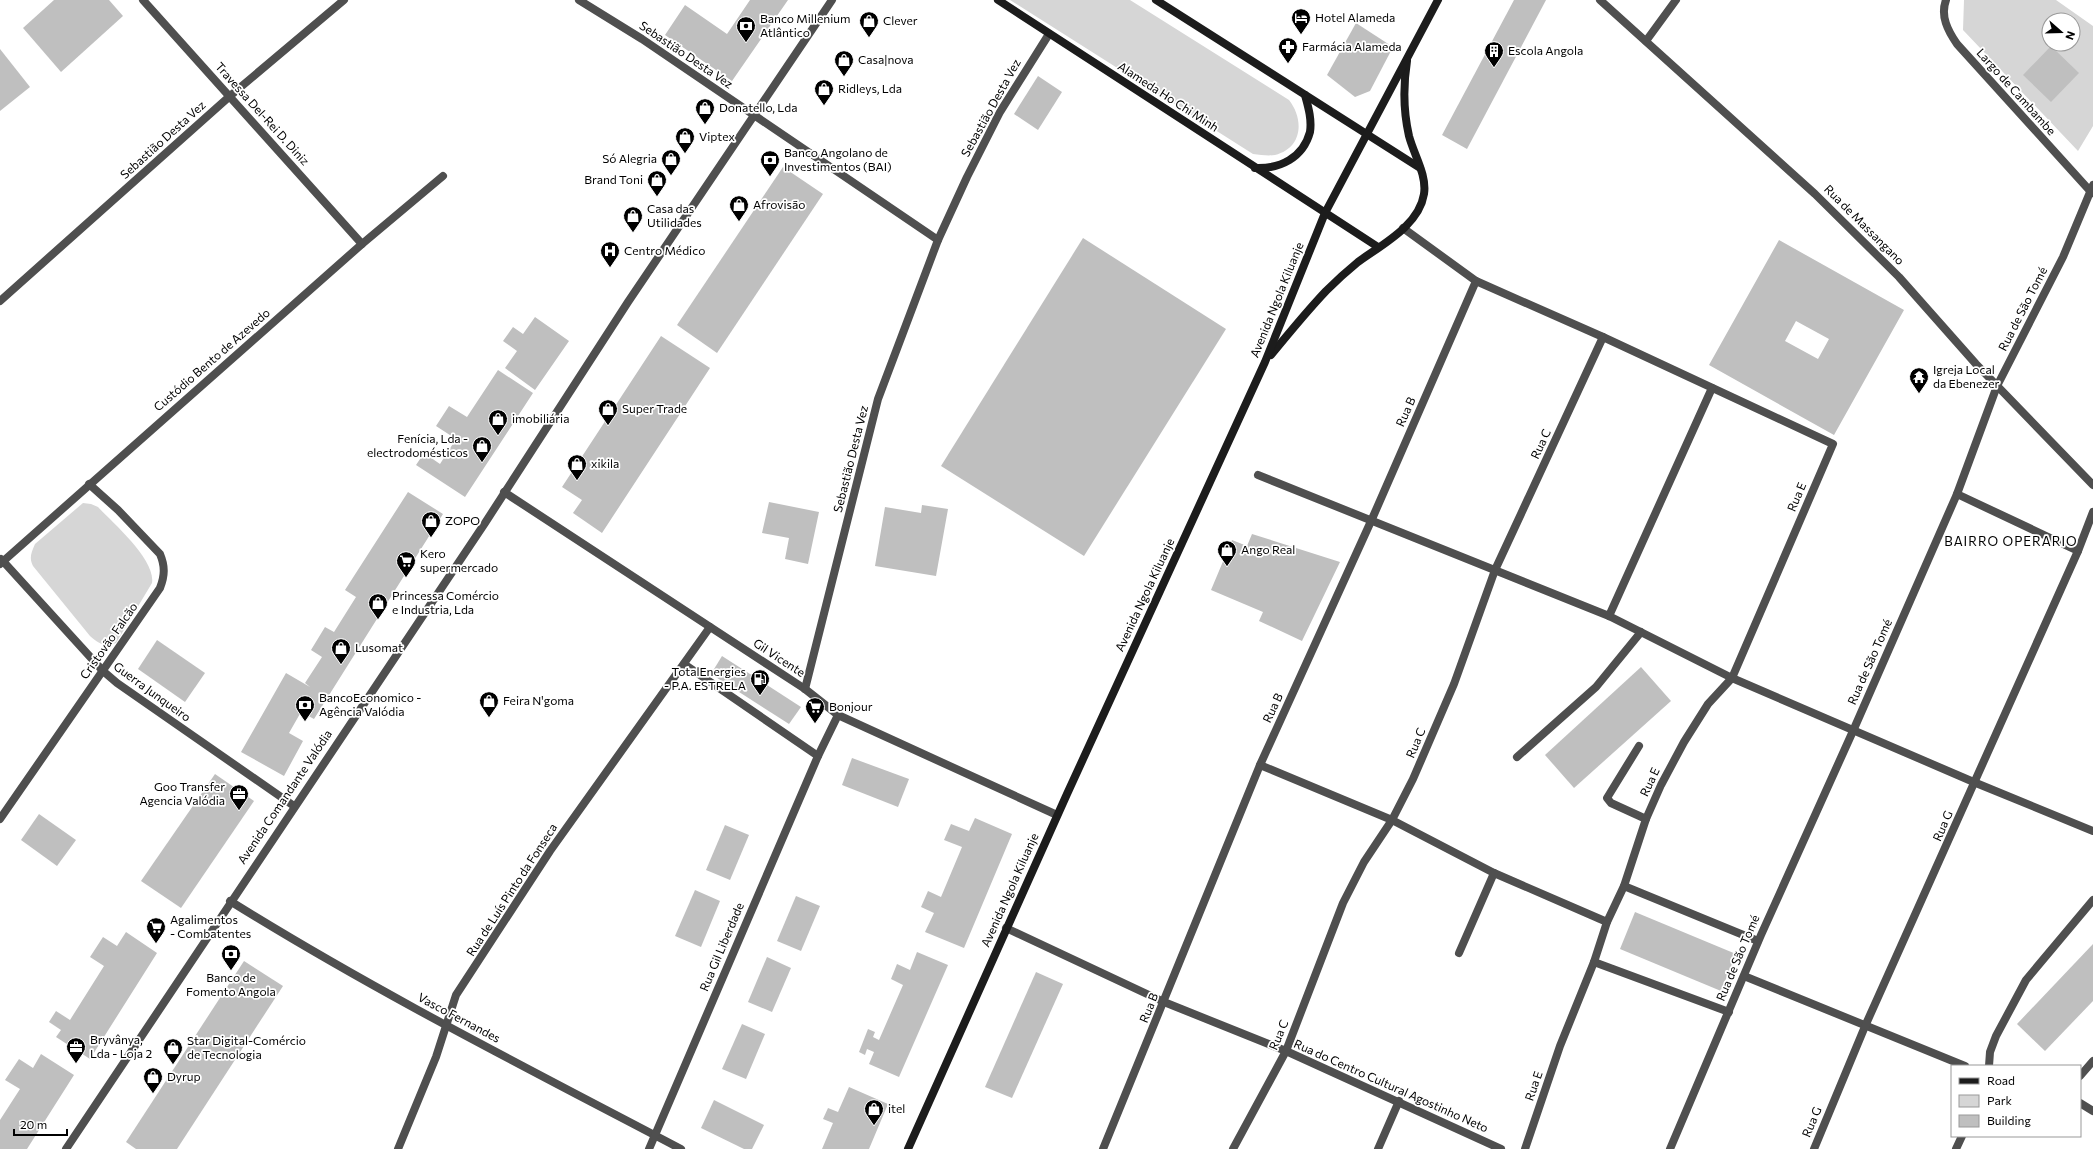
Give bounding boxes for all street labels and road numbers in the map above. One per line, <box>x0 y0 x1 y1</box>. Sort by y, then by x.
street label: Sebastião Desta Vez <box>637 18 736 91</box>
street label: Largo de Cambambe <box>1974 45 2059 137</box>
street label: Sebastião Desta Vez <box>957 56 1023 159</box>
street label: Alameda Ho Chi Minh <box>1116 58 1221 134</box>
street label: Travessa Del-Rei D. Diniz <box>213 59 313 168</box>
street label: Sebastião Desta Vez <box>117 97 208 181</box>
street label: Rua de Massangano <box>1822 181 1908 267</box>
street label: Avenida Ngola Kiluanje <box>1247 240 1306 359</box>
street label: Rua de São Tomé <box>1995 264 2049 353</box>
street label: Custódio Bento de Azevedo <box>150 305 272 414</box>
street label: Rua B <box>1392 394 1418 429</box>
street label: Sebastião Desta Vez <box>830 404 870 514</box>
street label: Rua C <box>1527 426 1553 461</box>
street label: Rua E <box>1784 480 1808 513</box>
street label: Avenida Ngola Kiluanje <box>1112 536 1176 653</box>
street label: Cristovão Falcão <box>77 599 140 681</box>
street label: Rua de São Tomé <box>1844 617 1894 707</box>
street label: Gil Vicente <box>751 635 808 679</box>
street label: Guerra Junqueiro <box>111 659 194 725</box>
street label: Rua B <box>1259 690 1285 725</box>
street label: Rua C <box>1402 725 1428 760</box>
street label: Avenida Comandante Valódia <box>234 727 334 866</box>
street label: Rua E <box>1636 765 1662 798</box>
street label: Rua G <box>1929 808 1955 843</box>
street label: Rua de Luís Pinto da Fonseca <box>463 821 559 958</box>
street label: Avenida Ngola Kiluanje <box>978 830 1041 949</box>
street label: Rua Gil Liberdade <box>696 900 746 993</box>
street label: Rua de São Tomé <box>1713 912 1762 1003</box>
street label: Vasco Fernandes <box>416 990 503 1045</box>
street label: Rua B <box>1136 990 1160 1025</box>
street label: Rua C <box>1265 1017 1291 1052</box>
street label: Rua do Centro Cultural Agostinho Neto <box>1292 1036 1491 1134</box>
street label: Rua E <box>1521 1069 1545 1102</box>
street label: Rua G <box>1798 1104 1824 1139</box>

